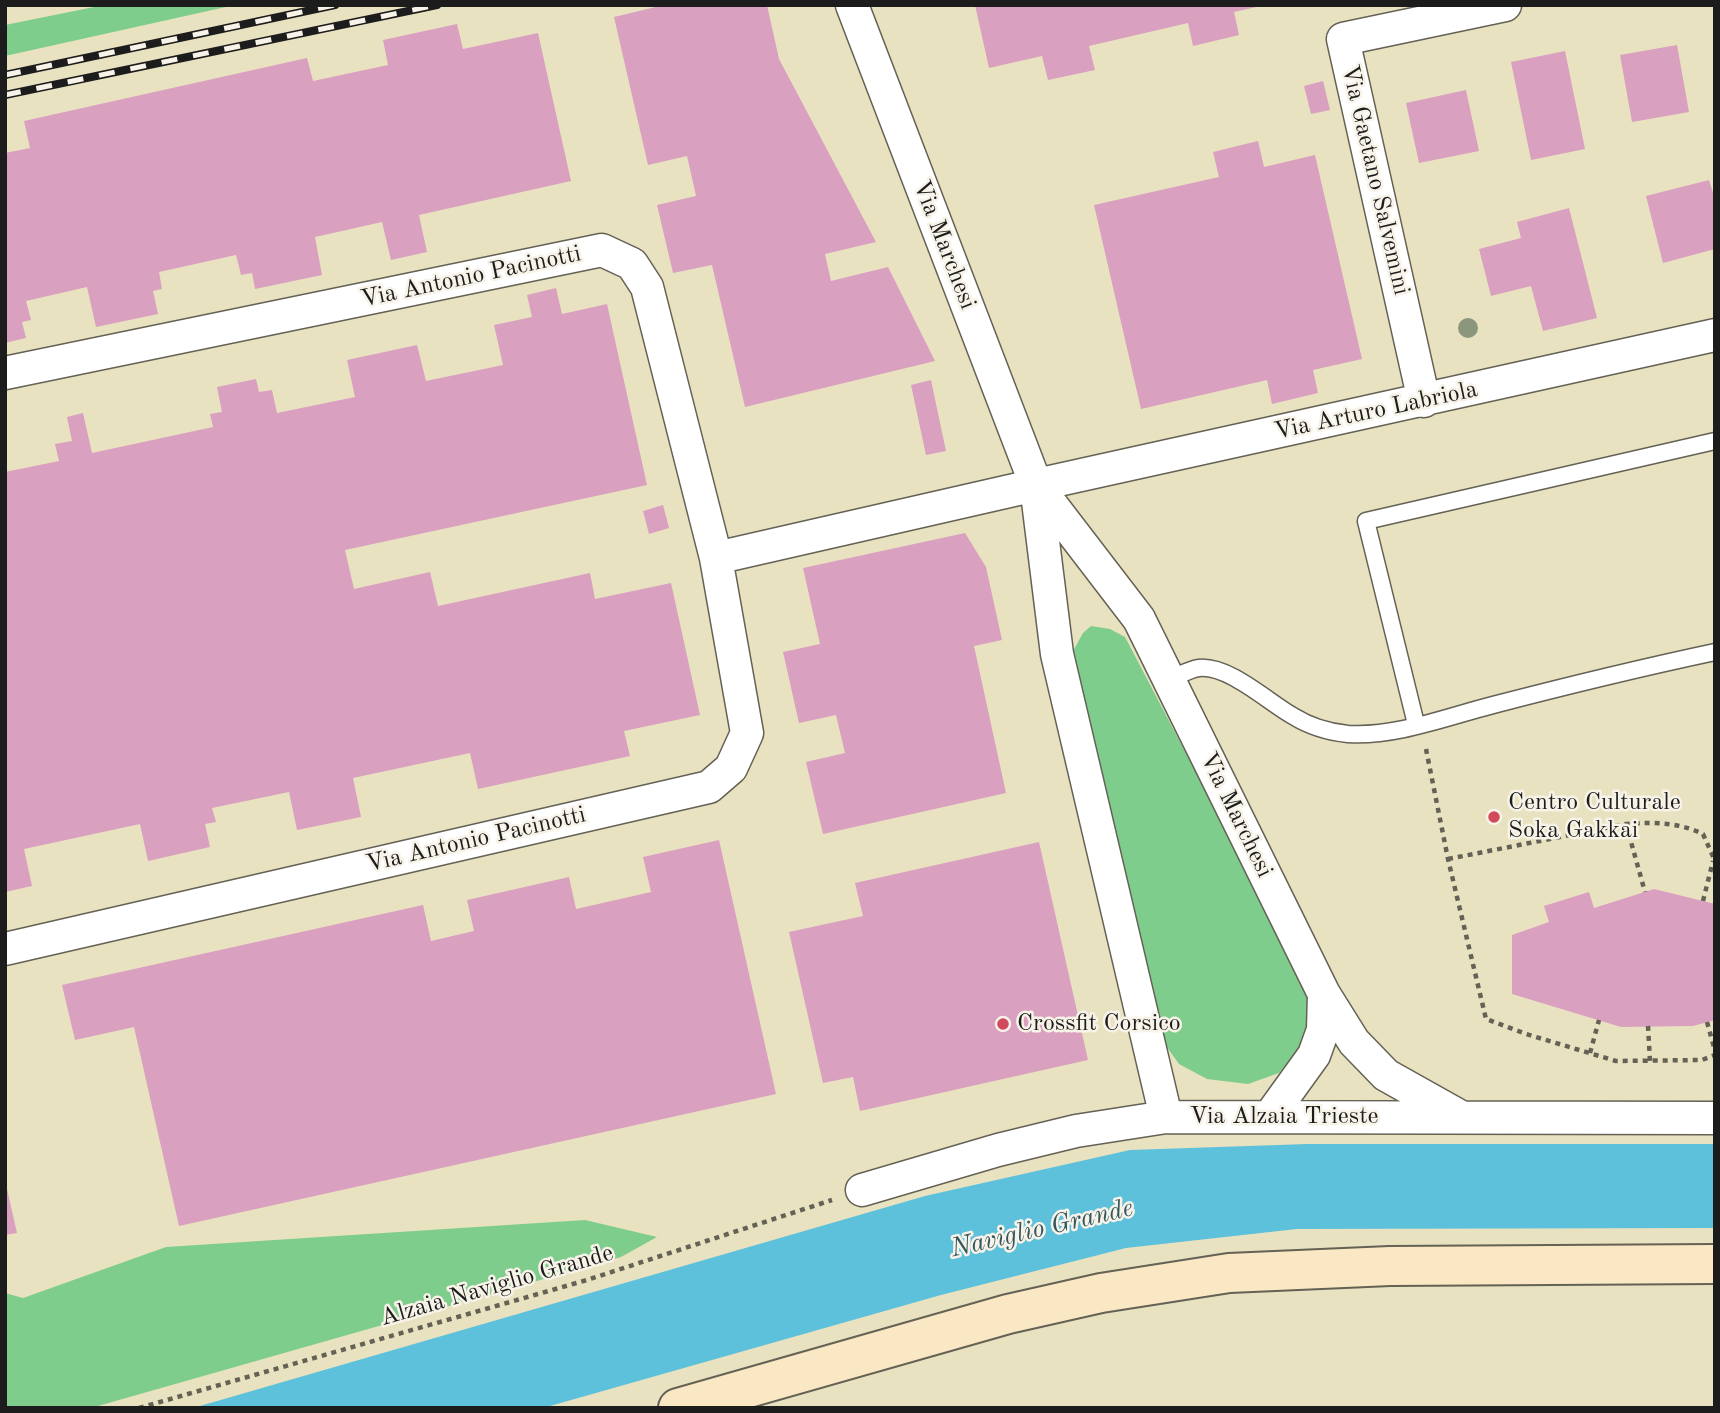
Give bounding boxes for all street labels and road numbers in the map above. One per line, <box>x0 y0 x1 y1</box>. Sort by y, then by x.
street label: Via Gaetano Salvemini <box>1334 62 1416 298</box>
street label: Via Marchesi <box>906 176 982 314</box>
street label: Via Antonio Pacinotti <box>358 240 584 314</box>
street label: Via Arturo Labriola <box>1272 375 1480 447</box>
street label: Via Marchesi <box>1193 748 1279 882</box>
street label: Via Antonio Pacinotti <box>363 801 589 879</box>
street label: Via Alzaia Trieste <box>1189 1103 1379 1131</box>
street label: Alzaia Naviglio Grande <box>377 1239 617 1333</box>

